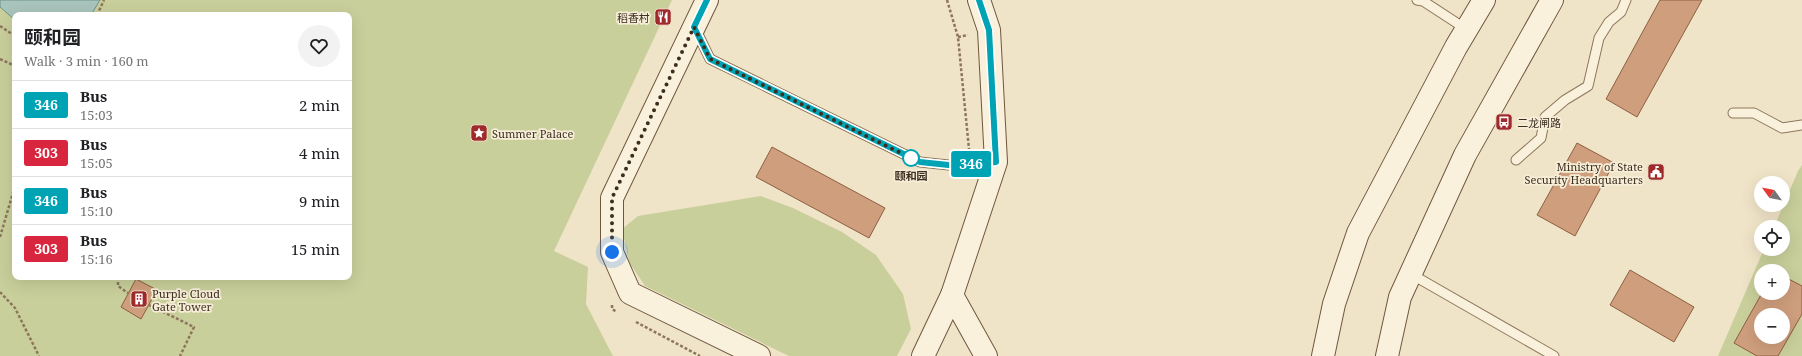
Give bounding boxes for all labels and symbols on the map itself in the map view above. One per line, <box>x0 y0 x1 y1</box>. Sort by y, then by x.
restaurant icon: 稻香村 <box>653 7 673 27</box>
place label: 稻香村 <box>617 10 650 25</box>
bus stop icon: 二龙闸路 <box>1494 112 1514 132</box>
place label: 二龙闸路 <box>1517 115 1561 130</box>
place icon: Summer Palace <box>469 123 489 143</box>
place label: Summer Palace <box>492 126 574 141</box>
marker: 颐和园 <box>902 149 920 167</box>
line badge: 346 <box>948 151 994 177</box>
place label: Ministry of State Security Headquarters <box>1525 159 1643 187</box>
public building icon: Ministry of State Security Headquarters <box>1646 162 1666 182</box>
place label: 颐和园 <box>895 168 928 183</box>
north arrow <box>1754 176 1790 212</box>
your location <box>602 242 622 262</box>
place label: Purple Cloud Gate Tower <box>152 286 220 314</box>
building icon: Purple Cloud Gate Tower <box>129 289 149 309</box>

